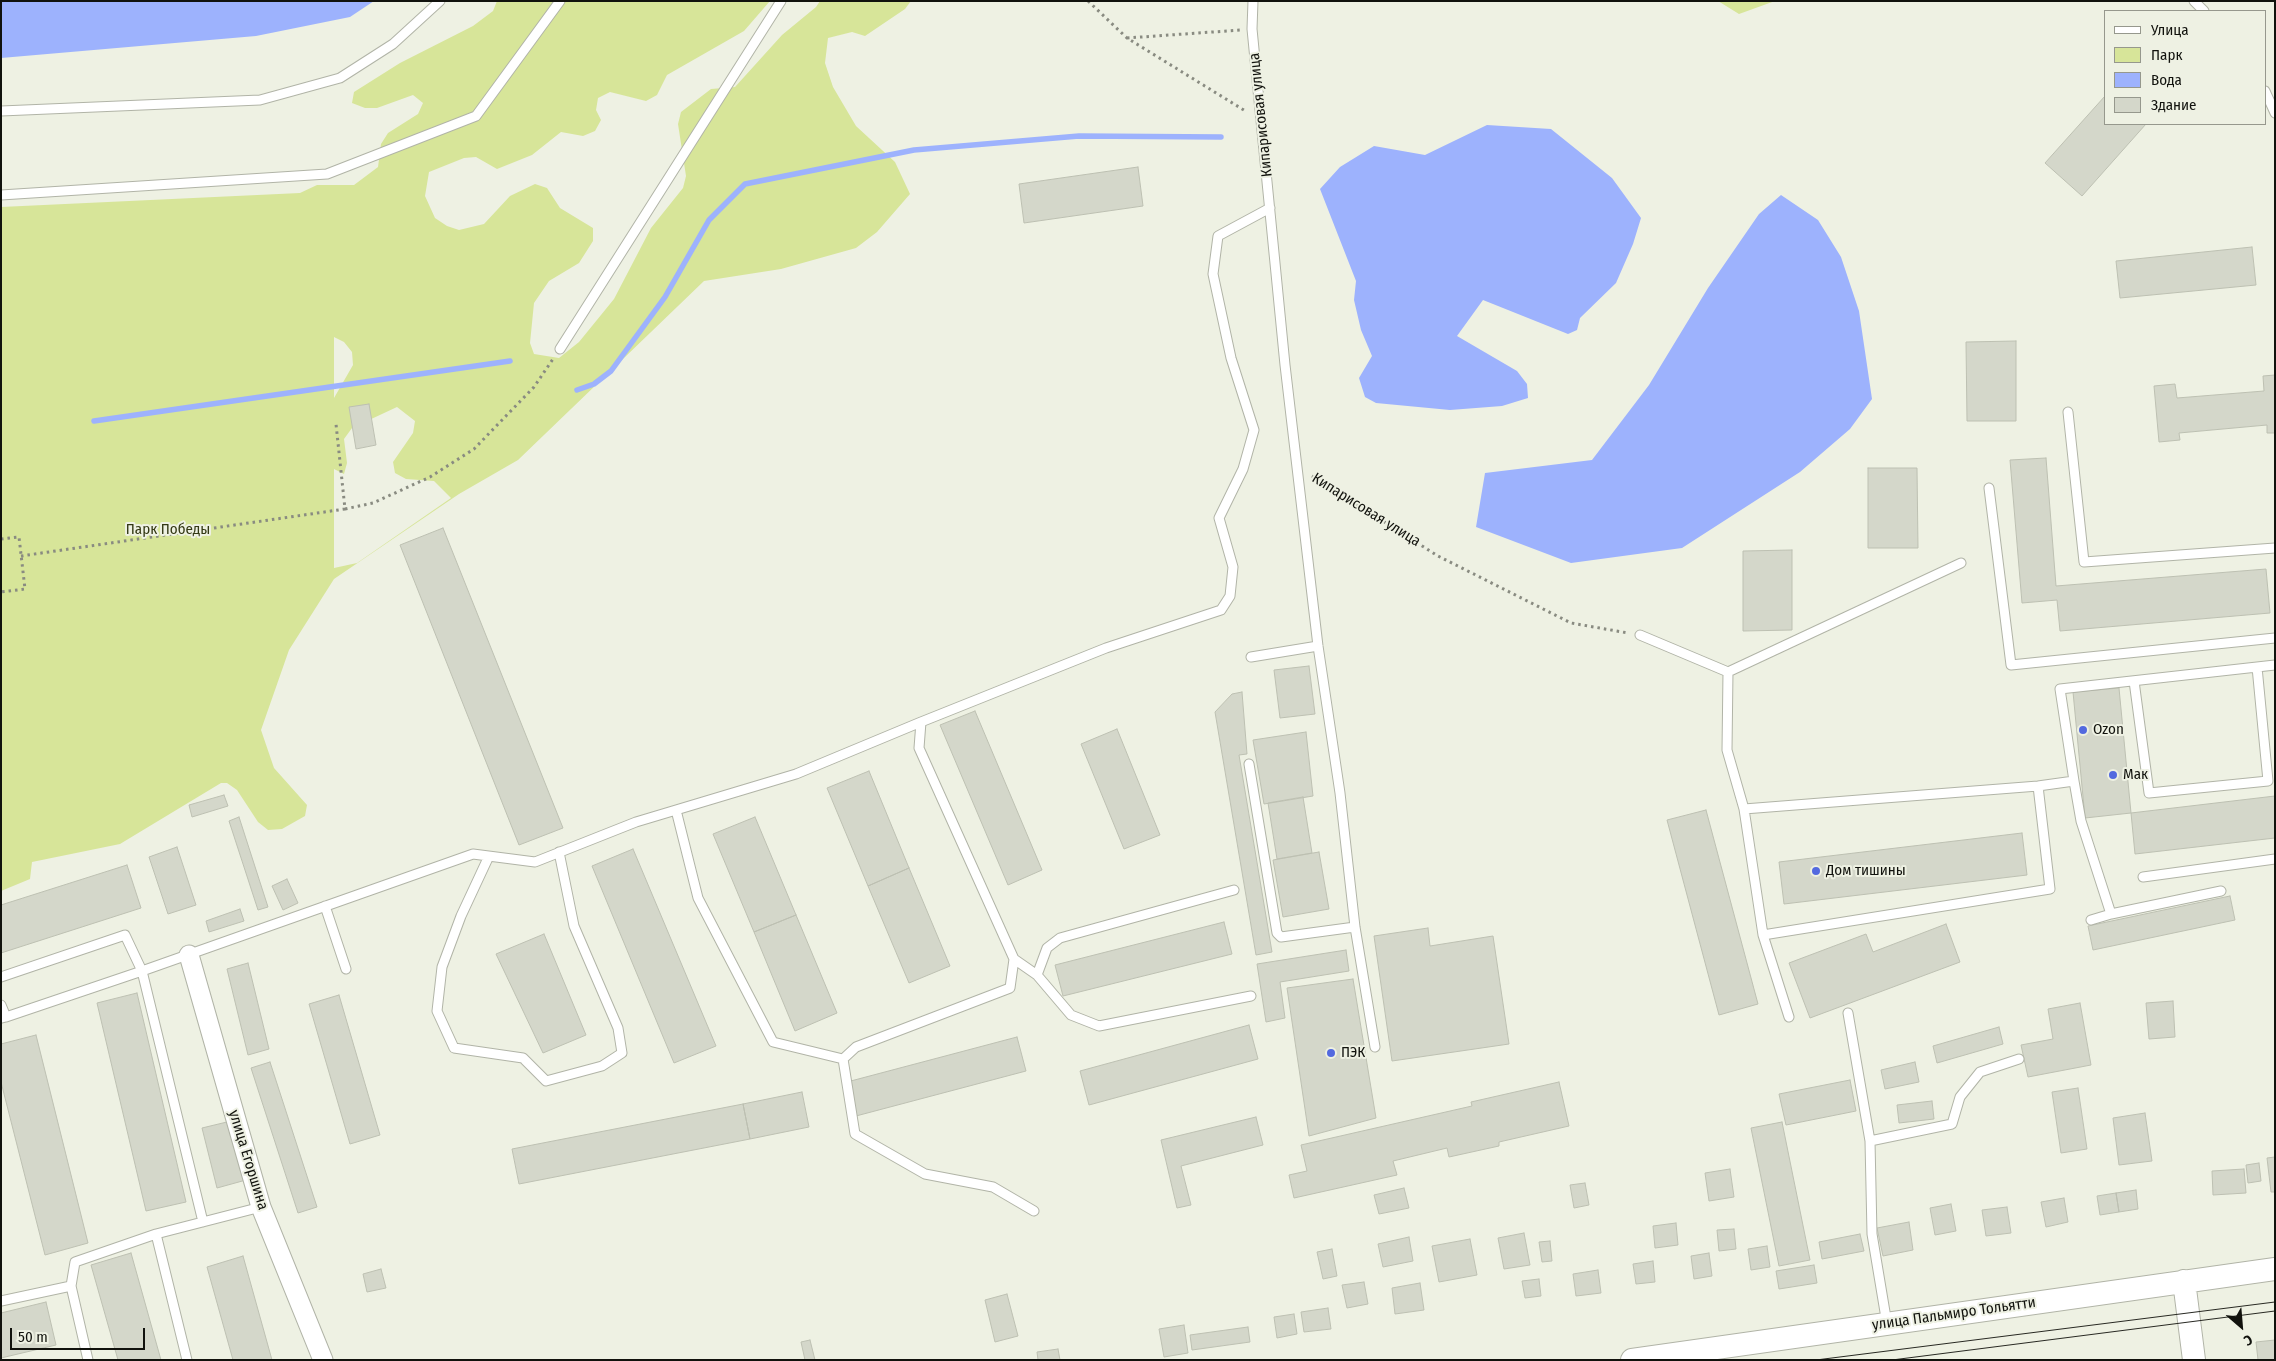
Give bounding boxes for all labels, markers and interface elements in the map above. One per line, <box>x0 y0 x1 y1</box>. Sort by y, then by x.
legend <box>2104 10 2266 125</box>
text: Улица <box>2151 21 2189 39</box>
text: Парк <box>2151 46 2182 64</box>
street label: Кипарисовая улица <box>1246 52 1276 178</box>
text: Вода <box>2151 71 2182 89</box>
text: Здание <box>2151 96 2197 114</box>
street label: Кипарисовая улица <box>1308 469 1424 551</box>
park label: Парк Победы <box>126 521 210 539</box>
place label: Ozon <box>2093 721 2124 739</box>
marker: Ozon <box>2077 724 2089 736</box>
place label: Мак <box>2123 766 2148 784</box>
marker: Мак <box>2107 769 2119 781</box>
place label: Дом тишины <box>1826 862 1906 880</box>
marker: Дом тишины <box>1810 865 1822 877</box>
place label: ПЭК <box>1341 1044 1365 1062</box>
marker: ПЭК <box>1325 1047 1337 1059</box>
street label: улица Егоршина <box>224 1108 272 1212</box>
street label: улица Пальмиро Тольятти <box>1871 1294 2037 1334</box>
north arrow <box>2216 1301 2266 1351</box>
scale bar <box>12 1318 148 1350</box>
text: 50 m <box>18 1328 48 1346</box>
text: С <box>2241 1331 2255 1349</box>

